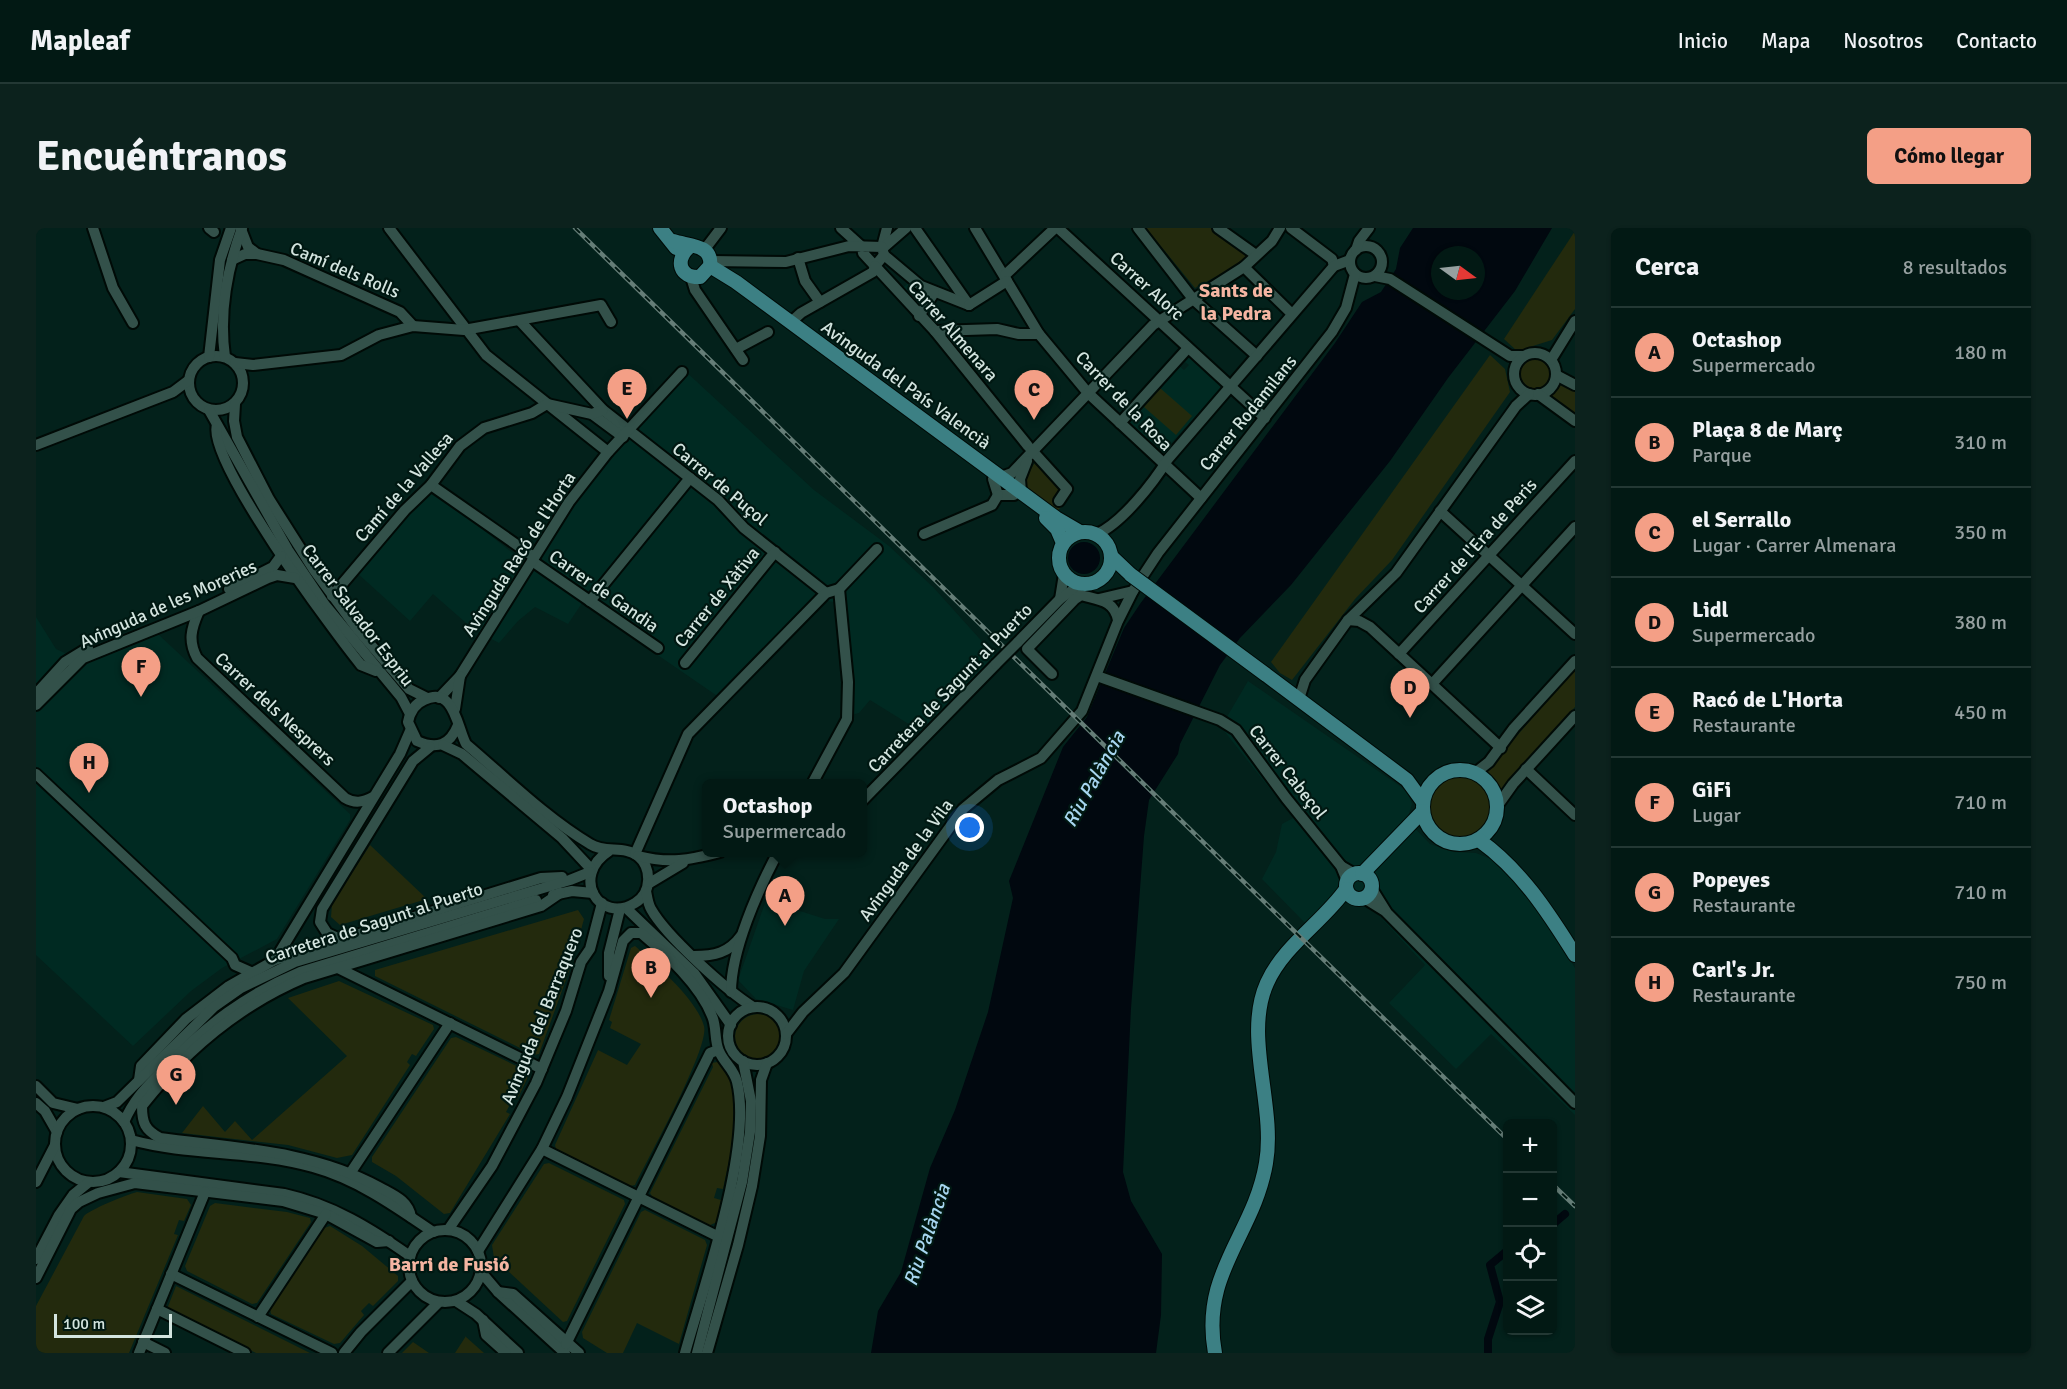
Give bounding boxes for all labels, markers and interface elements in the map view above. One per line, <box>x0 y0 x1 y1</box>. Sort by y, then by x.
text: Mapleaf <box>30 24 130 58</box>
text: Inicio <box>1678 28 1728 54</box>
text: Mapa <box>1761 28 1810 54</box>
text: Nosotros <box>1843 28 1923 54</box>
text: Contacto <box>1956 28 2037 54</box>
button: Cómo llegar <box>1867 128 2031 184</box>
text: Encuéntranos <box>36 131 287 182</box>
street label: Camí dels Rolls <box>287 237 403 303</box>
north arrow <box>1431 246 1485 300</box>
street label: Carrer Alorc <box>1105 247 1189 325</box>
text: Cerca <box>1635 251 1699 283</box>
text: 8 resultados <box>1903 255 2007 280</box>
street label: Carrer Almenara <box>903 276 1003 386</box>
district label: Sants de la Pedra <box>1199 278 1273 326</box>
street label: Avinguda del País Valencià <box>817 316 995 454</box>
text: Octashop <box>1692 326 1782 353</box>
text: A <box>1648 340 1661 365</box>
text: 180 m <box>1954 340 2007 365</box>
street label: Carrer de la Rosa <box>1071 347 1177 455</box>
street label: Carrer Rodamilans <box>1195 351 1301 475</box>
text: Supermercado <box>1692 353 1815 378</box>
pin: E <box>608 370 646 419</box>
pin: C <box>1014 370 1054 420</box>
text: Plaça 8 de Març <box>1692 416 1842 443</box>
street label: Camí de la Vallesa <box>350 427 458 547</box>
text: B <box>1648 430 1661 455</box>
text: 310 m <box>1954 430 2007 455</box>
street label: Carrer de Puçol <box>668 438 772 530</box>
text: Parque <box>1692 443 1752 468</box>
street label: Avinguda Racó de l'Horta <box>458 468 580 640</box>
street label: Carrer de l'Era de Peris <box>1409 474 1541 618</box>
text: el Serrallo <box>1692 506 1791 533</box>
text: C <box>1648 520 1661 545</box>
text: 350 m <box>1954 520 2007 545</box>
text: Lugar · Carrer Almenara <box>1692 533 1896 558</box>
street label: Carrer Salvador Espriu <box>297 539 419 691</box>
street label: Carrer de Xàtiva <box>670 542 764 652</box>
street label: Carrer de Gandia <box>545 545 663 637</box>
street label: Avinguda de les Moreries <box>76 555 260 653</box>
text: Lidl <box>1692 596 1728 623</box>
street label: Carretera de Sagunt al Puerto <box>863 599 1037 777</box>
text: D <box>1648 610 1661 635</box>
text: 380 m <box>1954 610 2007 635</box>
text: Supermercado <box>1692 623 1815 648</box>
pin: F <box>122 648 160 697</box>
street label: Carrer dels Nesprers <box>210 648 340 770</box>
pin: D <box>1390 668 1430 718</box>
text: Racó de L'Horta <box>1692 686 1843 713</box>
text: E <box>1649 700 1660 725</box>
text: 450 m <box>1954 700 2007 725</box>
text: Restaurante <box>1692 713 1796 738</box>
street label: Carrer Cabeçol <box>1244 720 1332 824</box>
water label: Riu Palància <box>1057 726 1131 831</box>
pin: H <box>70 744 108 793</box>
text: GiFi <box>1692 776 1731 803</box>
popup <box>702 779 867 857</box>
text: F <box>1649 790 1660 815</box>
text: 710 m <box>1954 790 2007 815</box>
text: Octashop <box>723 792 812 819</box>
street label: Avinguda de la Vila <box>854 795 958 925</box>
text: Lugar <box>1692 803 1741 828</box>
your location <box>955 813 984 842</box>
text: Supermercado <box>723 819 846 844</box>
text: Popeyes <box>1692 866 1770 893</box>
pin: A <box>766 876 804 926</box>
street label: Carretera de Sagunt al Puerto <box>263 877 485 969</box>
text: G <box>1648 880 1661 905</box>
text: 710 m <box>1954 880 2007 905</box>
text: Restaurante <box>1692 893 1796 918</box>
street label: Avinguda del Barraquero <box>496 924 588 1108</box>
pin: B <box>632 948 670 998</box>
text: Carl's Jr. <box>1692 956 1775 983</box>
text: H <box>1648 970 1661 995</box>
text: 750 m <box>1954 970 2007 995</box>
text: Restaurante <box>1692 983 1796 1008</box>
pin: G <box>156 1056 196 1105</box>
map controls <box>1503 1119 1557 1335</box>
button: + <box>1503 1119 1557 1173</box>
button: − <box>1503 1173 1557 1227</box>
water label: Riu Palància <box>898 1180 956 1289</box>
button: locate <box>1503 1227 1557 1281</box>
district label: Barri de Fusió <box>389 1252 509 1277</box>
button: layers <box>1503 1281 1557 1335</box>
scale bar <box>54 1311 172 1338</box>
text: 100 m <box>63 1314 105 1334</box>

